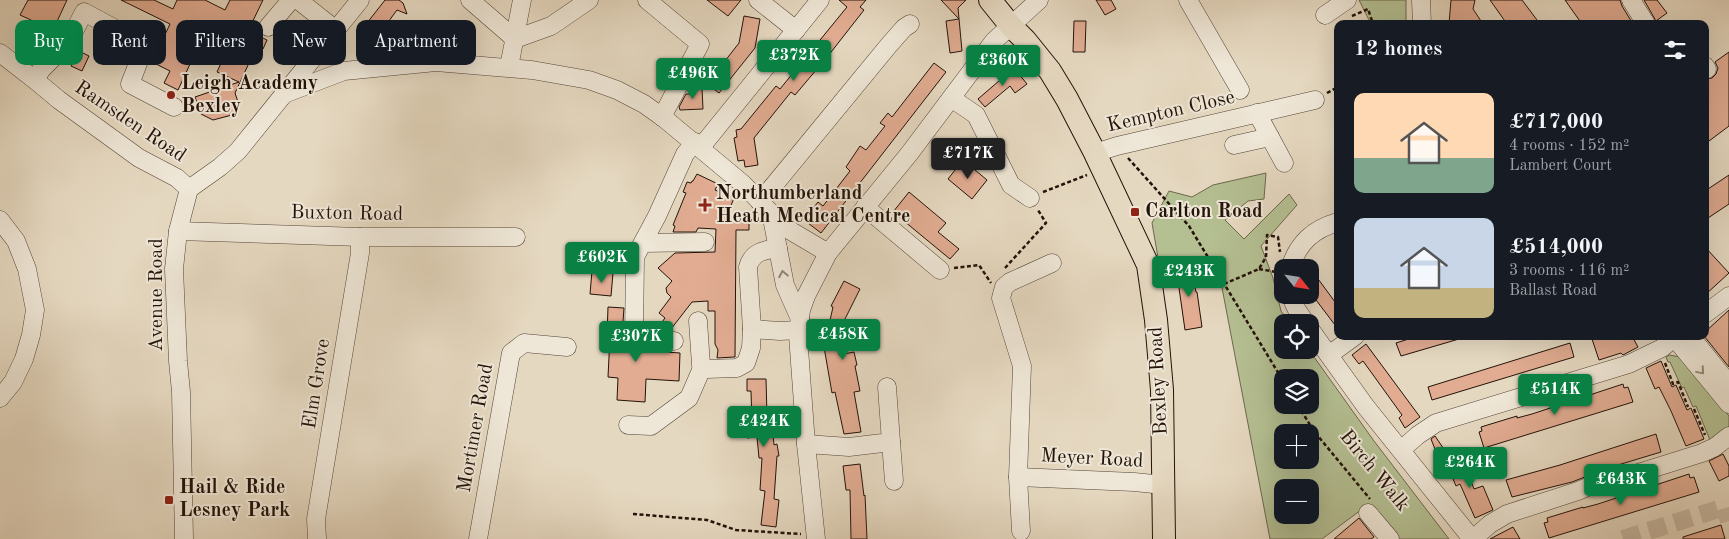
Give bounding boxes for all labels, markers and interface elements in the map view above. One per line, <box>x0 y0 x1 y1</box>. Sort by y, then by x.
chip: Buy <box>15 20 83 65</box>
chip: Rent <box>93 20 166 65</box>
chip: Filters <box>176 20 263 65</box>
chip: New <box>273 20 346 65</box>
chip: Apartment <box>356 20 476 65</box>
icon: filters <box>1661 36 1689 64</box>
pin: £372K <box>759 39 829 82</box>
text: 12 homes <box>1354 39 1442 60</box>
pin: £360K <box>968 44 1038 87</box>
text: £372K <box>768 48 820 64</box>
text: £360K <box>977 53 1029 69</box>
pin: £496K <box>658 58 728 100</box>
text: £496K <box>667 66 719 82</box>
place label: Leigh Academy Bexley <box>181 74 318 117</box>
street label: Ramsden Road <box>71 78 189 166</box>
street label: Kempton Close <box>1105 88 1237 136</box>
marker: Leigh Academy Bexley <box>165 89 177 101</box>
text: £717,000 <box>1509 112 1603 133</box>
icon: home <box>1394 113 1454 173</box>
pin: £717K <box>933 138 1003 180</box>
text: 4 rooms · 152 m² <box>1509 138 1629 154</box>
text: £717K <box>942 146 994 162</box>
text: Lambert Court <box>1509 158 1612 174</box>
place label: Northumberland Heath Medical Centre <box>716 184 911 227</box>
marker: Northumberland Heath Medical Centre <box>698 198 712 212</box>
place label: Carlton Road <box>1145 202 1263 222</box>
street label: Buxton Road <box>290 203 404 225</box>
marker: Carlton Road <box>1129 206 1141 218</box>
text: £514,000 <box>1509 237 1603 258</box>
street label: Avenue Road <box>147 238 167 352</box>
icon: home <box>1394 238 1454 298</box>
pin: £602K <box>567 242 637 284</box>
text: £602K <box>576 250 628 266</box>
pin: £243K <box>1154 256 1224 298</box>
north arrow <box>1274 259 1319 304</box>
map controls <box>1274 259 1319 524</box>
text: 3 rooms · 116 m² <box>1509 263 1629 279</box>
text: £243K <box>1163 264 1215 280</box>
one-way arrow <box>778 269 789 278</box>
text: Ballast Road <box>1509 283 1597 299</box>
button: locate <box>1274 314 1319 359</box>
pin: £458K <box>808 318 878 361</box>
pin: £307K <box>601 320 671 363</box>
street label: Bexley Road <box>1146 326 1172 436</box>
text: £458K <box>817 327 869 343</box>
text: £307K <box>610 329 662 345</box>
street label: Elm Grove <box>300 337 334 431</box>
street label: Mortimer Road <box>455 362 497 494</box>
one-way arrow <box>1696 365 1705 374</box>
button: layers <box>1274 369 1319 414</box>
pin: £514K <box>1520 374 1590 416</box>
text: £514K <box>1529 382 1581 398</box>
pin: £424K <box>729 406 799 448</box>
text: £424K <box>738 414 790 430</box>
button: + <box>1274 424 1319 469</box>
street label: Birch Walk <box>1335 427 1413 515</box>
street label: Meyer Road <box>1040 446 1144 472</box>
pin: £264K <box>1435 446 1505 489</box>
text: £264K <box>1444 455 1496 471</box>
pin: £643K <box>1586 464 1656 506</box>
text: £643K <box>1595 472 1647 488</box>
place label: Hail & Ride Lesney Park <box>179 478 290 521</box>
button: − <box>1274 479 1319 524</box>
marker: Hail & Ride Lesney Park <box>163 494 175 506</box>

